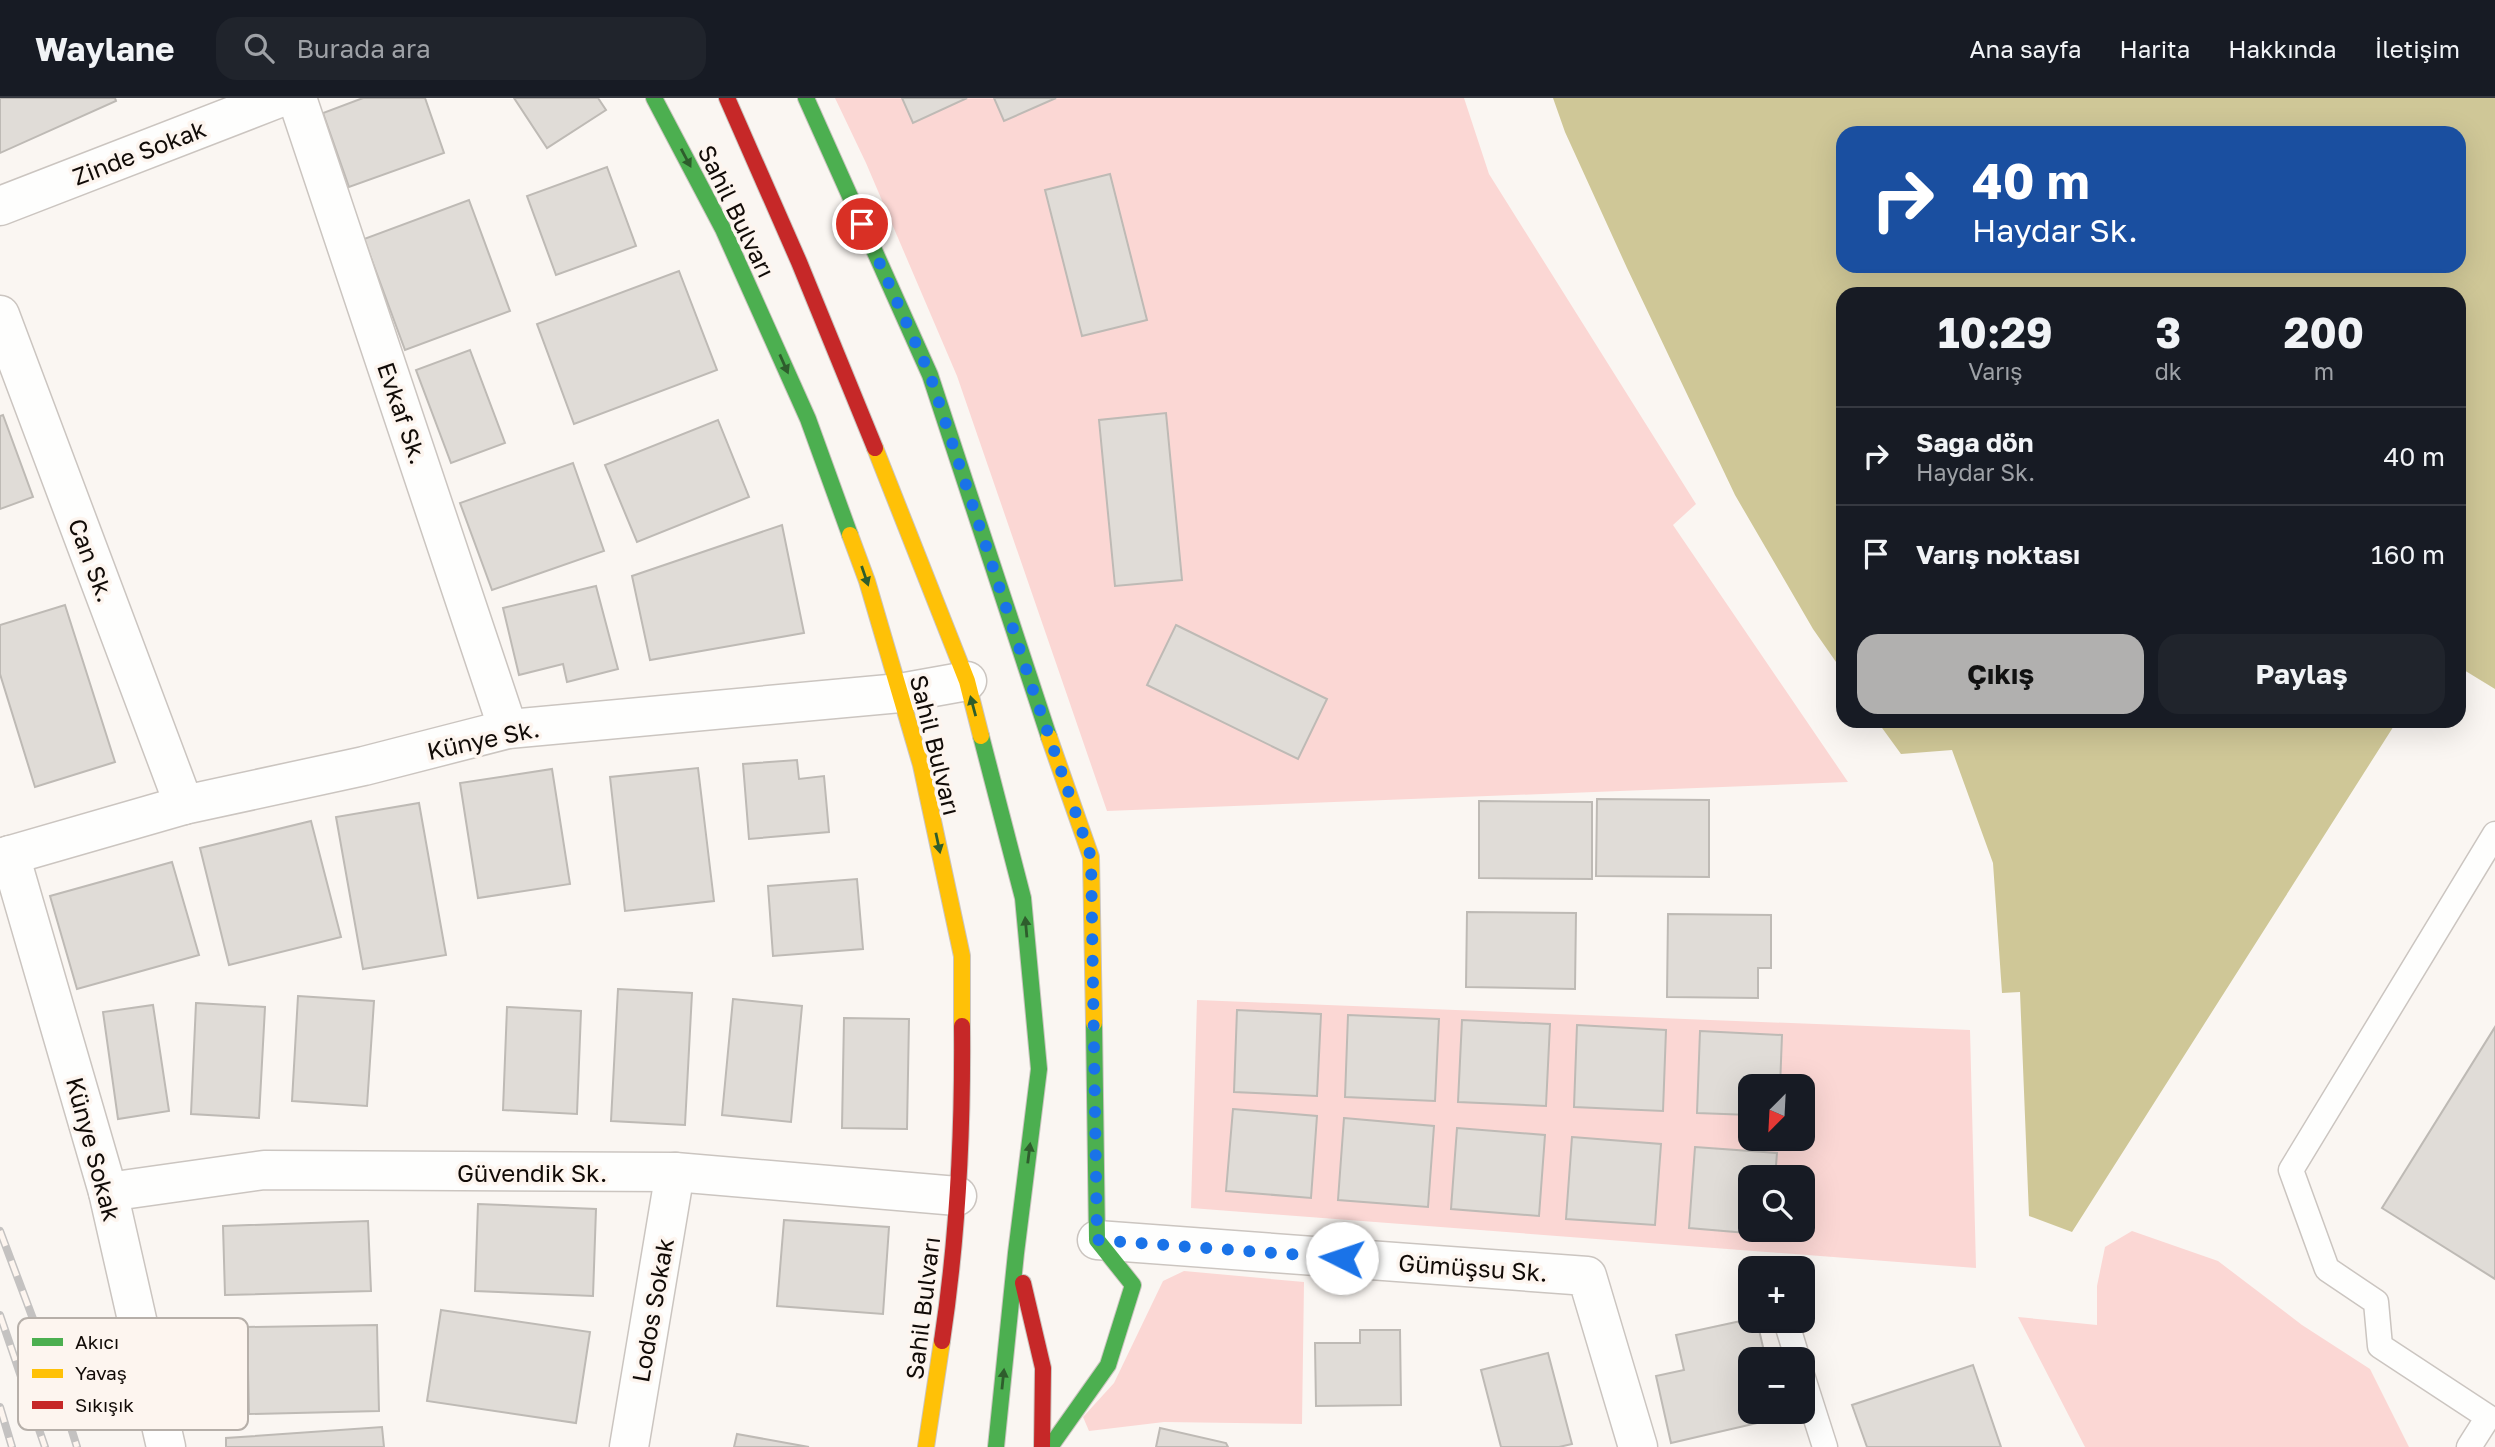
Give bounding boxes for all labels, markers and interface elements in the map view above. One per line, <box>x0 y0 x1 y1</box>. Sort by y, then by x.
search box <box>216 17 706 80</box>
text: Waylane <box>35 29 174 68</box>
icon: search <box>240 29 278 67</box>
text: Burada ara <box>296 33 431 64</box>
text: Ana sayfa <box>1970 34 2081 63</box>
text: Harita <box>2119 34 2190 63</box>
text: Hakkında <box>2228 34 2337 63</box>
text: İletişim <box>2375 34 2460 63</box>
street label: Zinde Sokak <box>68 113 210 191</box>
street label: Sahil Bulvarı <box>692 140 782 282</box>
one-way arrow <box>680 149 692 168</box>
text: 40 m <box>1972 151 2090 210</box>
icon: right <box>1857 154 1948 245</box>
pin <box>832 194 892 254</box>
icon: arrive <box>843 205 881 243</box>
text: Haydar Sk. <box>1972 211 2138 249</box>
text: 10:29 <box>1938 307 2053 357</box>
text: 3 <box>2155 307 2181 357</box>
text: 200 <box>2284 307 2364 357</box>
one-way arrow <box>778 354 790 374</box>
text: Varış <box>1968 357 2023 385</box>
text: dk <box>2155 357 2182 385</box>
text: m <box>2314 357 2334 385</box>
street label: Evkaf Sk. <box>372 358 434 468</box>
text: Sağa dön <box>1916 427 2033 458</box>
icon: right <box>1857 437 1895 475</box>
text: 40 m <box>2384 441 2445 472</box>
text: Haydar Sk. <box>1916 458 2035 486</box>
street label: Can Sk. <box>63 514 121 606</box>
icon: arrive <box>1857 535 1895 573</box>
text: Varış noktası <box>1916 539 2080 570</box>
text: 160 m <box>2371 539 2445 570</box>
one-way arrow <box>860 566 871 587</box>
button: Çıkış <box>1857 634 2144 714</box>
button: Paylaş <box>2158 634 2445 714</box>
street label: Sahil Bulvarı <box>905 672 967 818</box>
one-way arrow <box>967 695 978 717</box>
street label: Künye Sk. <box>424 713 542 765</box>
one-way arrow <box>932 832 943 854</box>
one-way arrow <box>1020 916 1031 938</box>
street label: Künye Sokak <box>61 1074 127 1224</box>
north arrow <box>1738 1074 1815 1152</box>
map controls <box>1738 1074 1815 1424</box>
one-way arrow <box>1023 1142 1034 1164</box>
street label: Güvendik Sk. <box>457 1158 607 1187</box>
button: search <box>1738 1165 1815 1242</box>
position arrow <box>1305 1221 1379 1295</box>
street label: Sahil Bulvarı <box>899 1235 945 1381</box>
street label: Lodos Sokak <box>625 1236 679 1384</box>
street label: Gümüşsu Sk. <box>1397 1247 1549 1287</box>
button: + <box>1738 1256 1815 1333</box>
legend <box>18 1318 248 1430</box>
text: Akıcı <box>75 1330 119 1353</box>
button: − <box>1738 1347 1815 1424</box>
text: Yavaş <box>75 1361 127 1384</box>
one-way arrow <box>998 1368 1009 1390</box>
text: Sıkışık <box>75 1393 134 1416</box>

